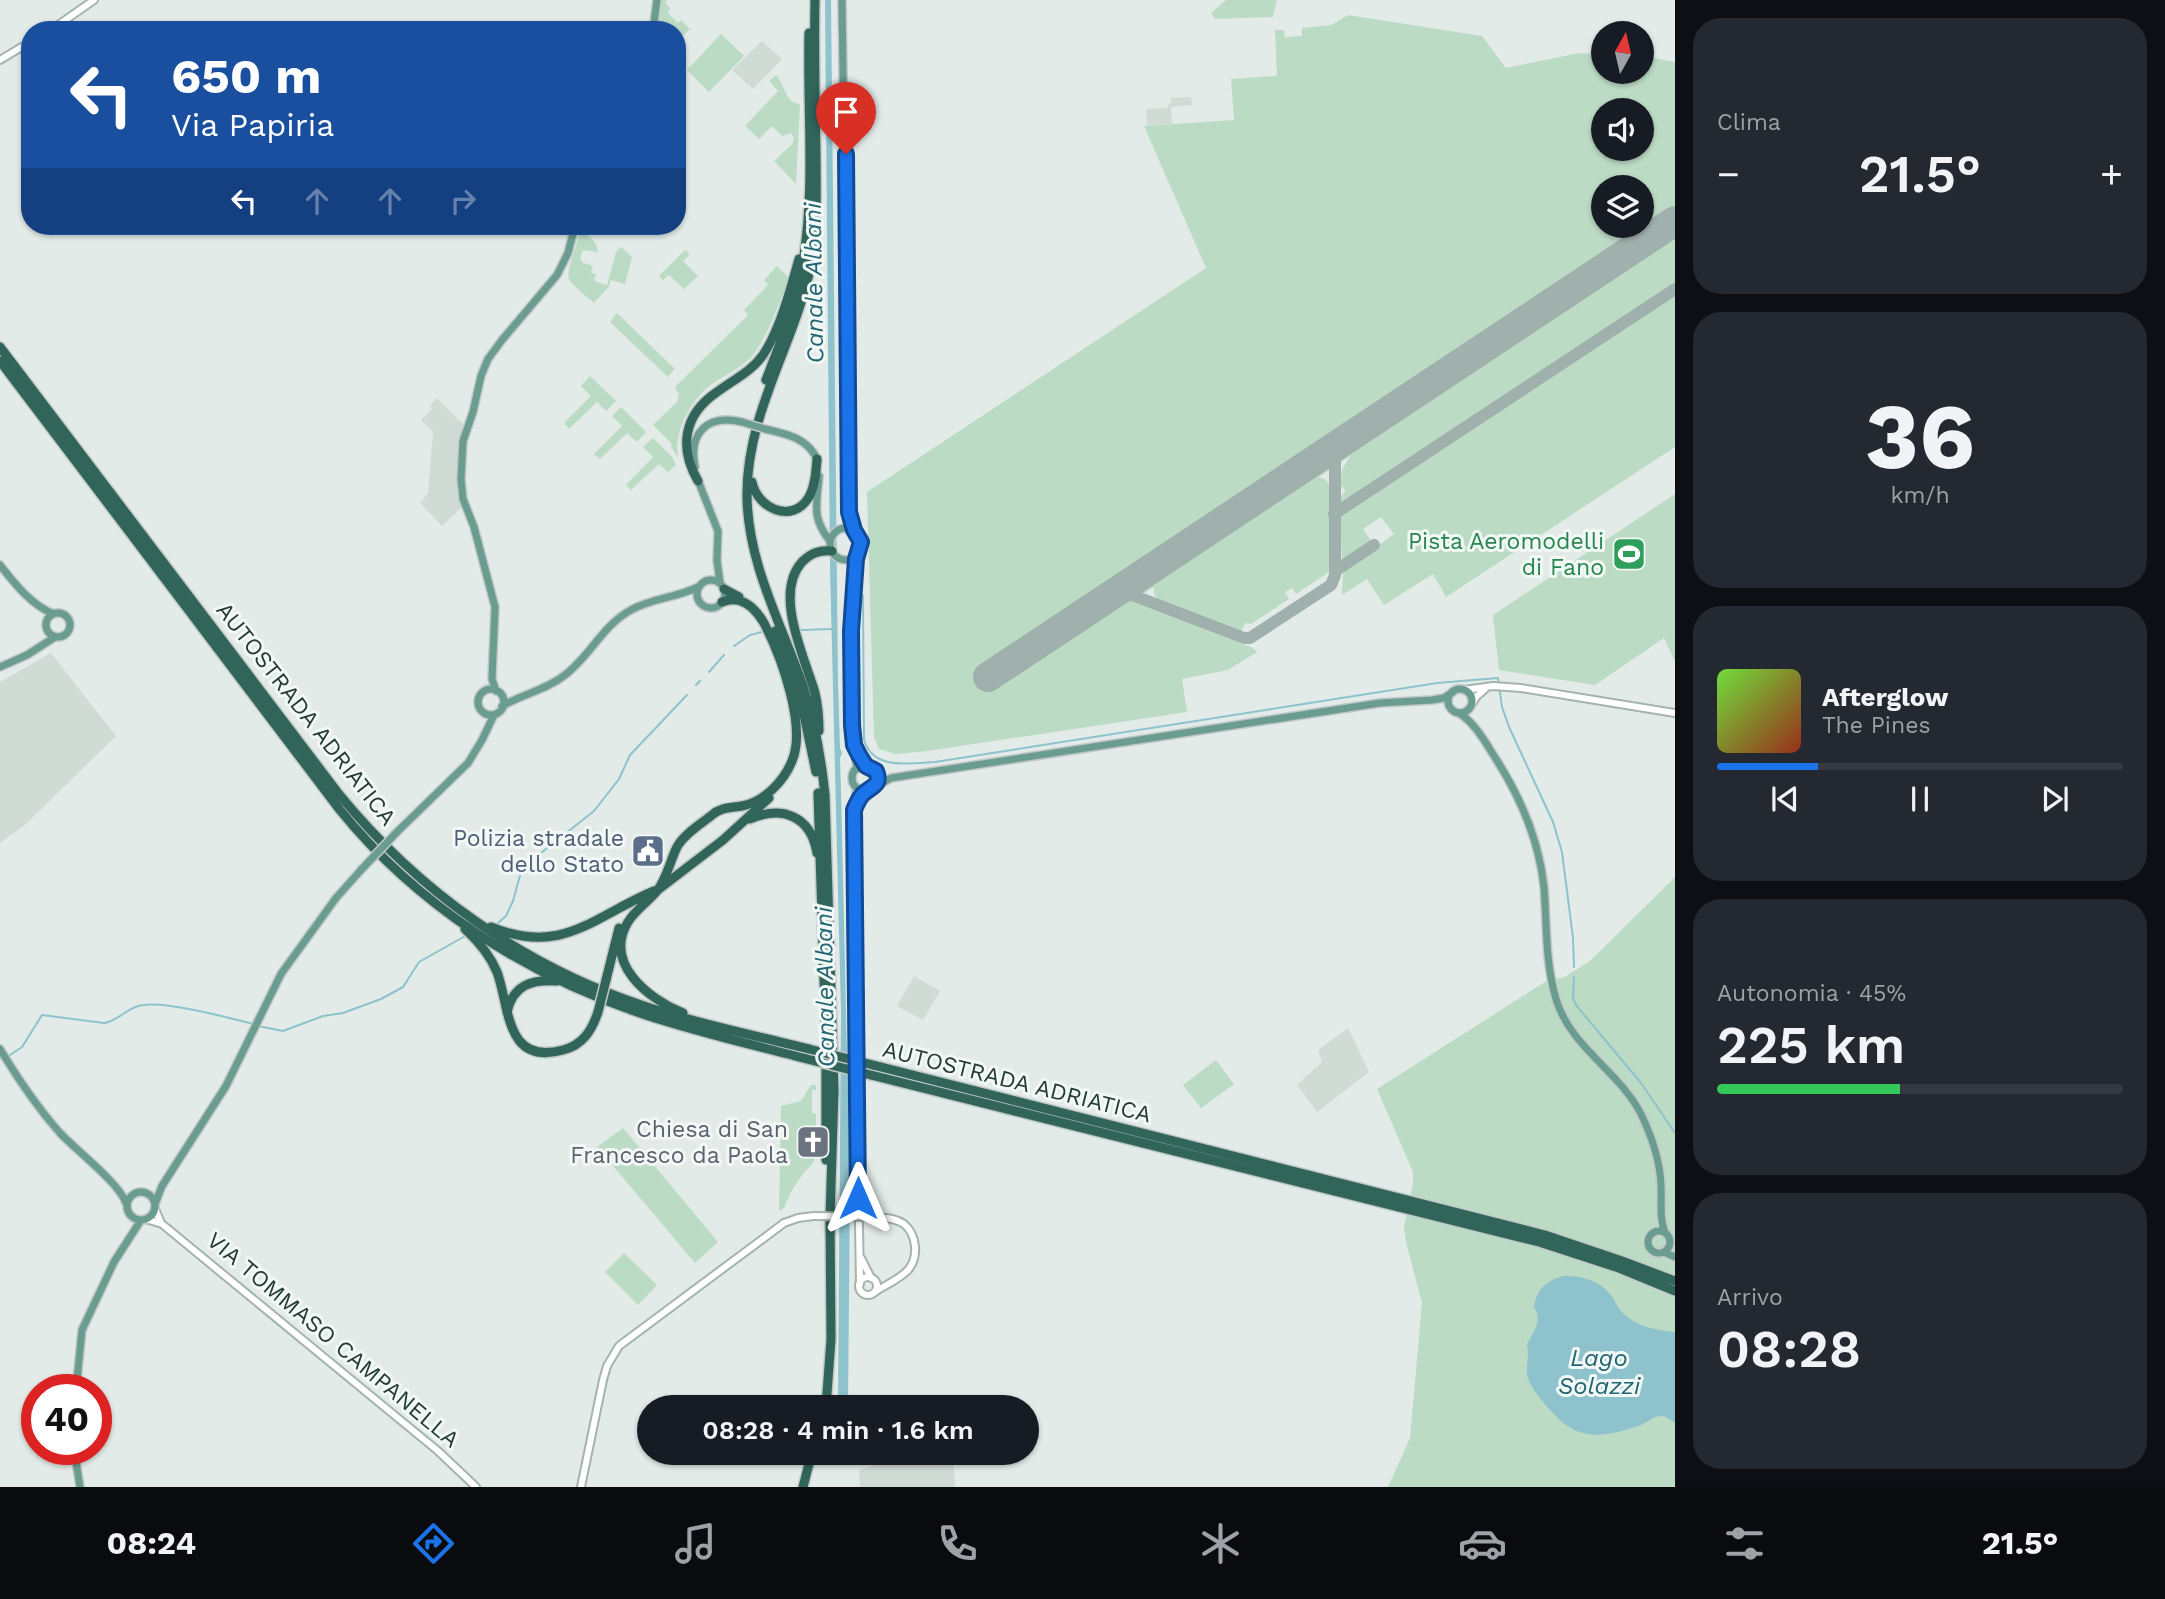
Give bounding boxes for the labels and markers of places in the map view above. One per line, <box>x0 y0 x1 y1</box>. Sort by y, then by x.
pin <box>816 82 876 154</box>
place label: Pista Aeromodelli di Fano <box>1408 528 1604 581</box>
sports icon: Pista Aeromodelli di Fano <box>1610 535 1648 573</box>
place label: Polizia stradale dello Stato <box>453 825 624 878</box>
public building icon: Polizia stradale dello Stato <box>629 832 667 870</box>
place label: Chiesa di San Francesco da Paola <box>570 1116 788 1169</box>
church icon: Chiesa di San Francesco da Paola <box>794 1123 832 1161</box>

